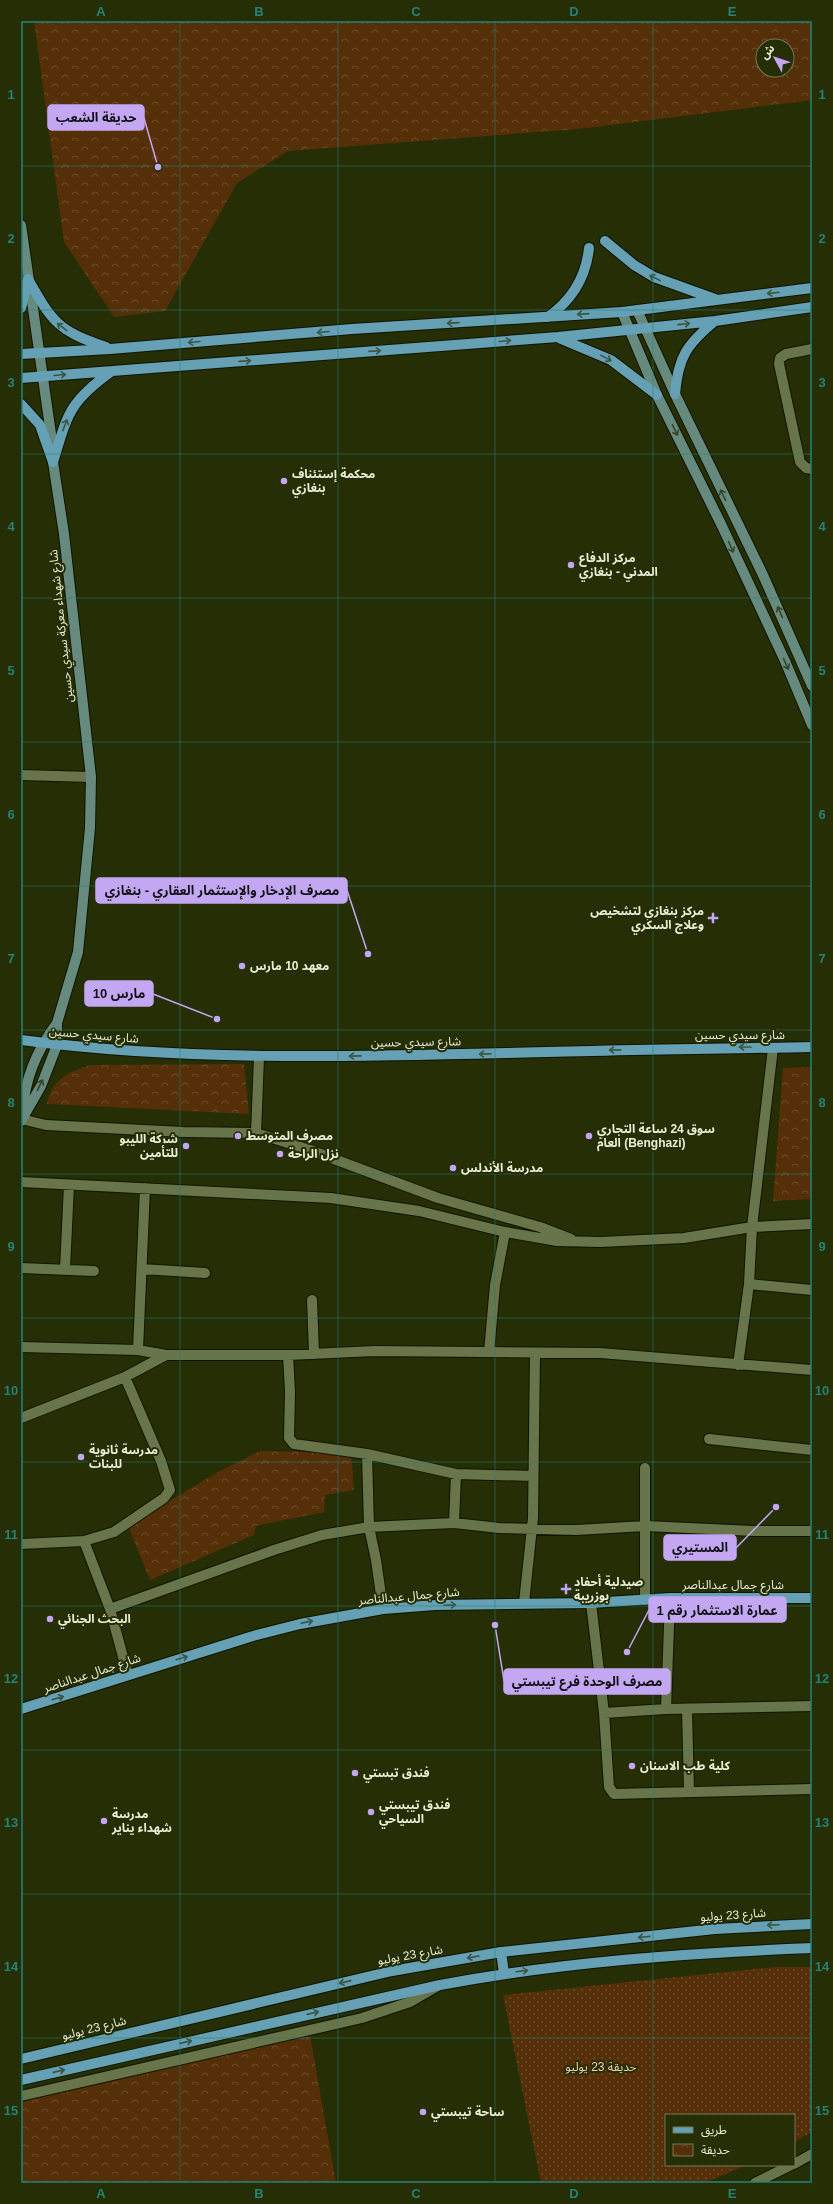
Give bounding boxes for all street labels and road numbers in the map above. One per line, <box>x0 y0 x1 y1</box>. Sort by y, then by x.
street label: شارع شهداء معركة سيدي حسين <box>46 548 79 703</box>
street label: شارع سيدي حسين <box>48 1024 139 1049</box>
street label: شارع سيدي حسين <box>695 1028 785 1045</box>
street label: شارع سيدي حسين <box>371 1034 461 1053</box>
street label: شارع جمال عبدالناصر <box>681 1578 784 1594</box>
street label: شارع جمال عبدالناصر <box>357 1585 460 1609</box>
street label: شارع جمال عبدالناصر <box>41 1651 143 1698</box>
street label: شارع 23 يوليو <box>700 1906 767 1926</box>
street label: شارع 23 يوليو <box>376 1942 444 1970</box>
street label: شارع 23 يوليو <box>60 2013 128 2045</box>

